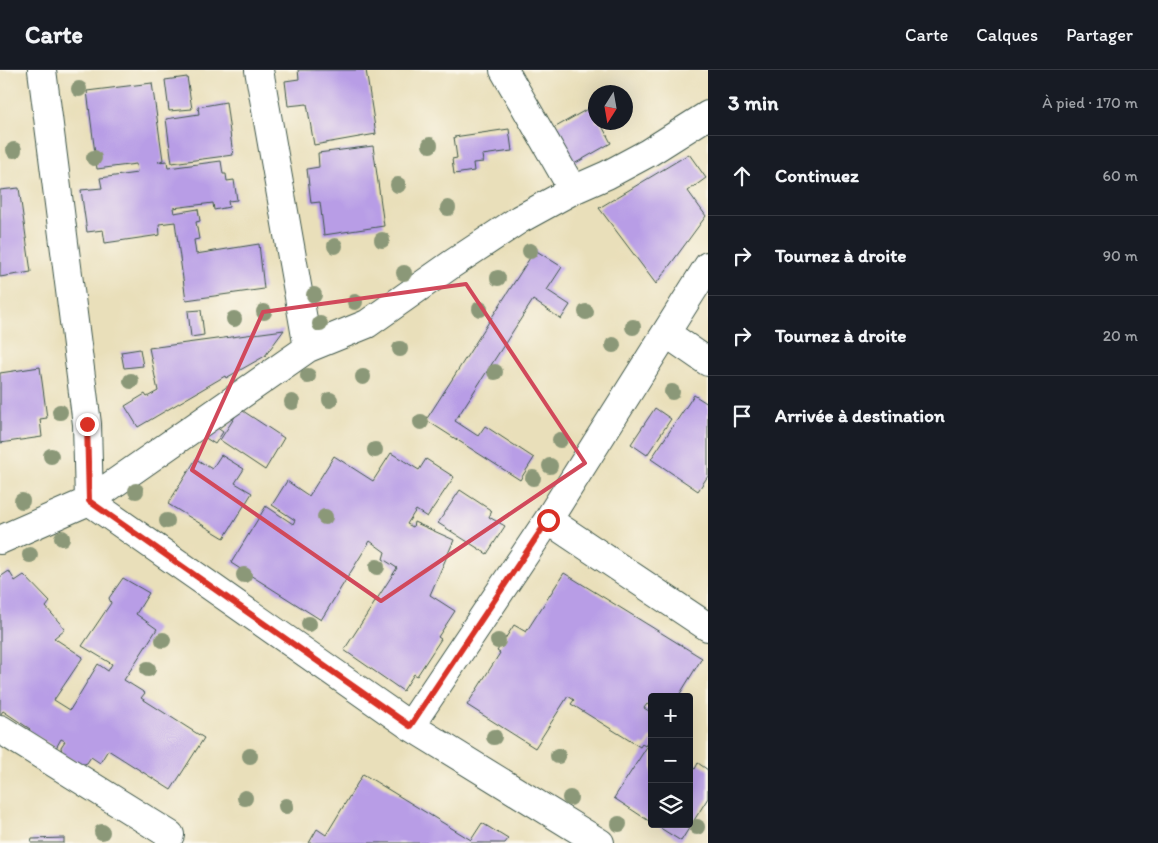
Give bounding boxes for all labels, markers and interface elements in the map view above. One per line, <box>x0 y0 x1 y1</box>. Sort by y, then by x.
text: Carte <box>25 20 83 49</box>
text: Carte <box>905 24 948 46</box>
text: Calques <box>976 24 1038 46</box>
text: Partager <box>1066 24 1133 46</box>
north arrow <box>588 85 633 130</box>
text: 3 min <box>728 90 778 115</box>
text: À pied · 170 m <box>1042 93 1138 112</box>
icon: ahead <box>728 162 756 190</box>
text: Continuez <box>775 164 859 187</box>
text: 60 m <box>1103 166 1138 185</box>
icon: right <box>728 242 756 270</box>
text: Tournez à droite <box>775 244 907 267</box>
text: 90 m <box>1103 246 1138 265</box>
icon: right <box>728 322 756 350</box>
text: Tournez à droite <box>775 324 907 347</box>
text: 20 m <box>1103 326 1138 345</box>
icon: arrive <box>728 402 756 430</box>
text: Arrivée à destination <box>775 404 945 427</box>
route end <box>76 413 99 436</box>
route start <box>537 509 560 532</box>
map controls <box>648 693 693 828</box>
button: + <box>648 693 693 738</box>
button: − <box>648 738 693 783</box>
button: layers <box>648 783 693 828</box>

